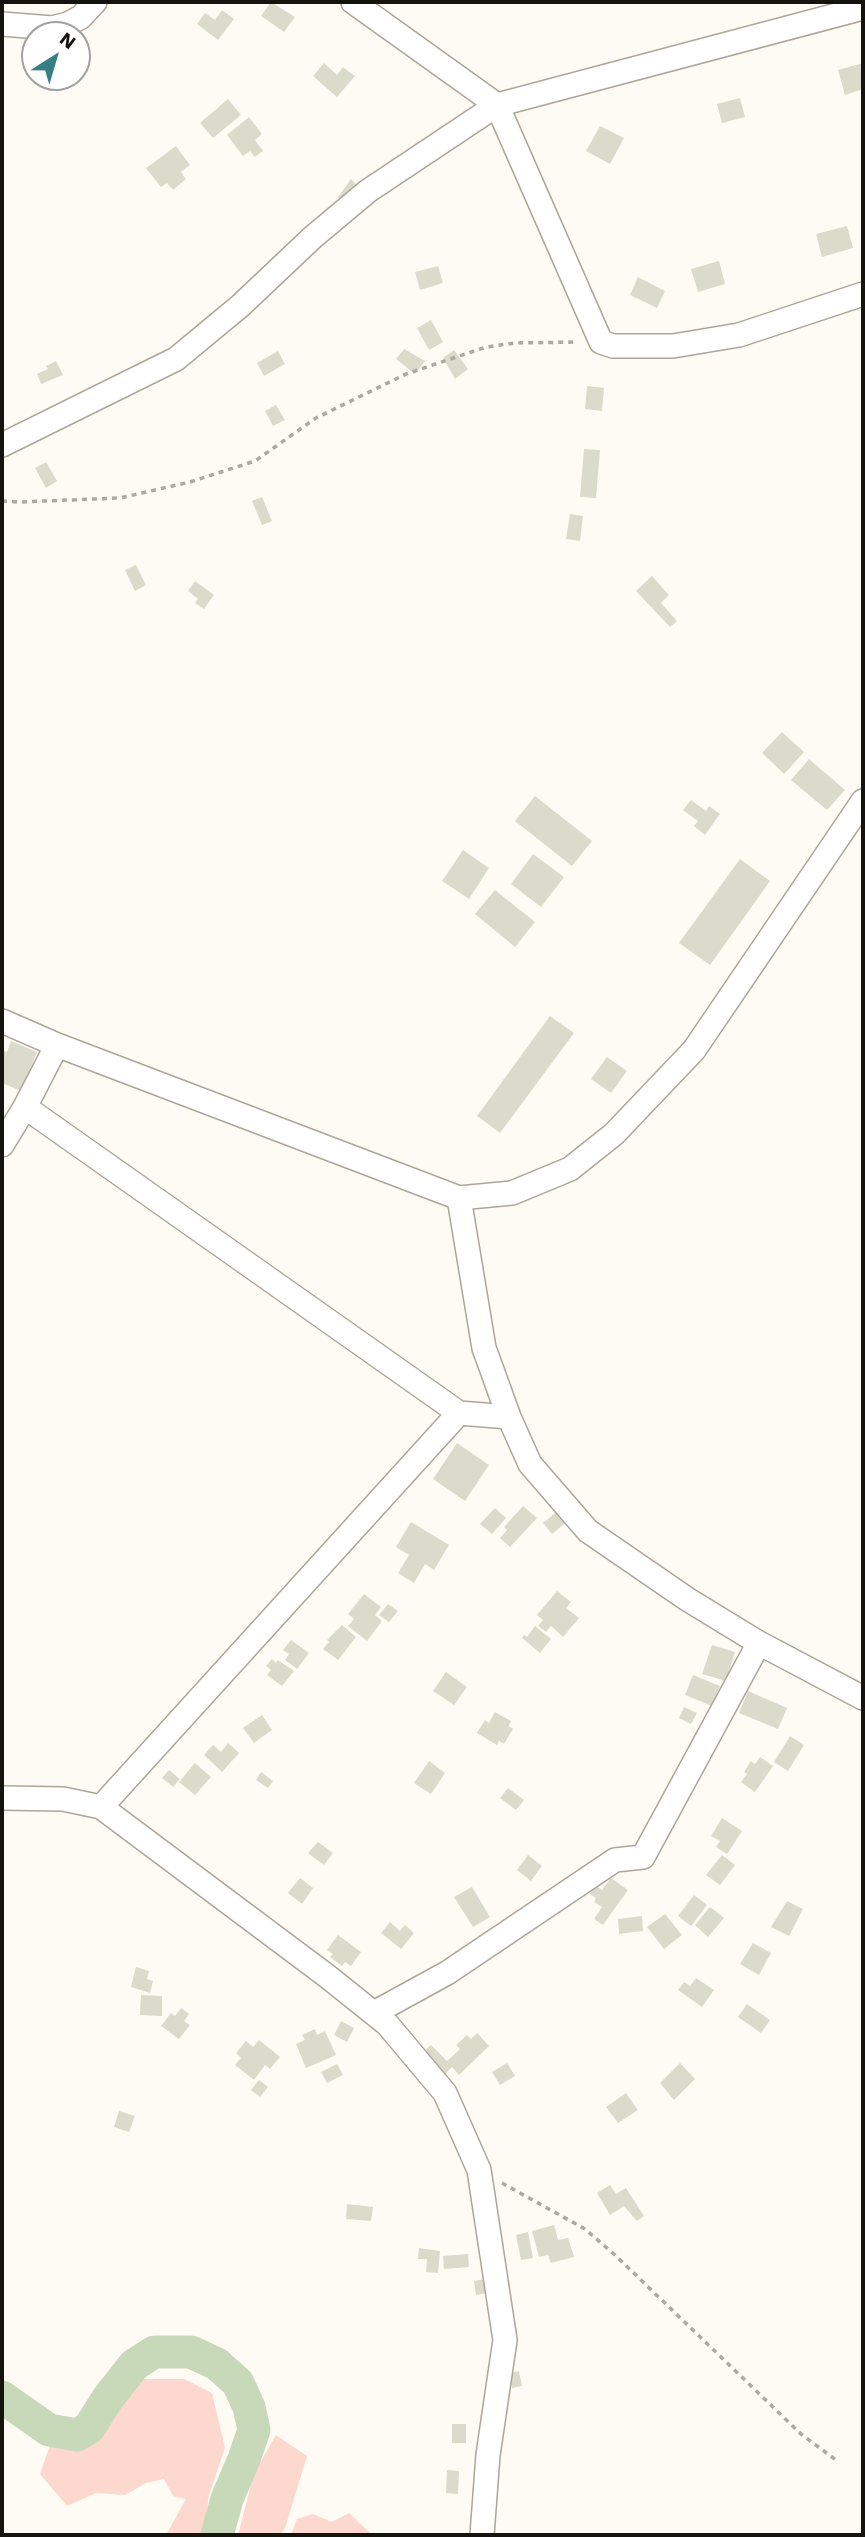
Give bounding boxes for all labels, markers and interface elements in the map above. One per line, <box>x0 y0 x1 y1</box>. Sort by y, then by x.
north arrow <box>21 21 91 91</box>
text: N <box>55 27 80 54</box>

